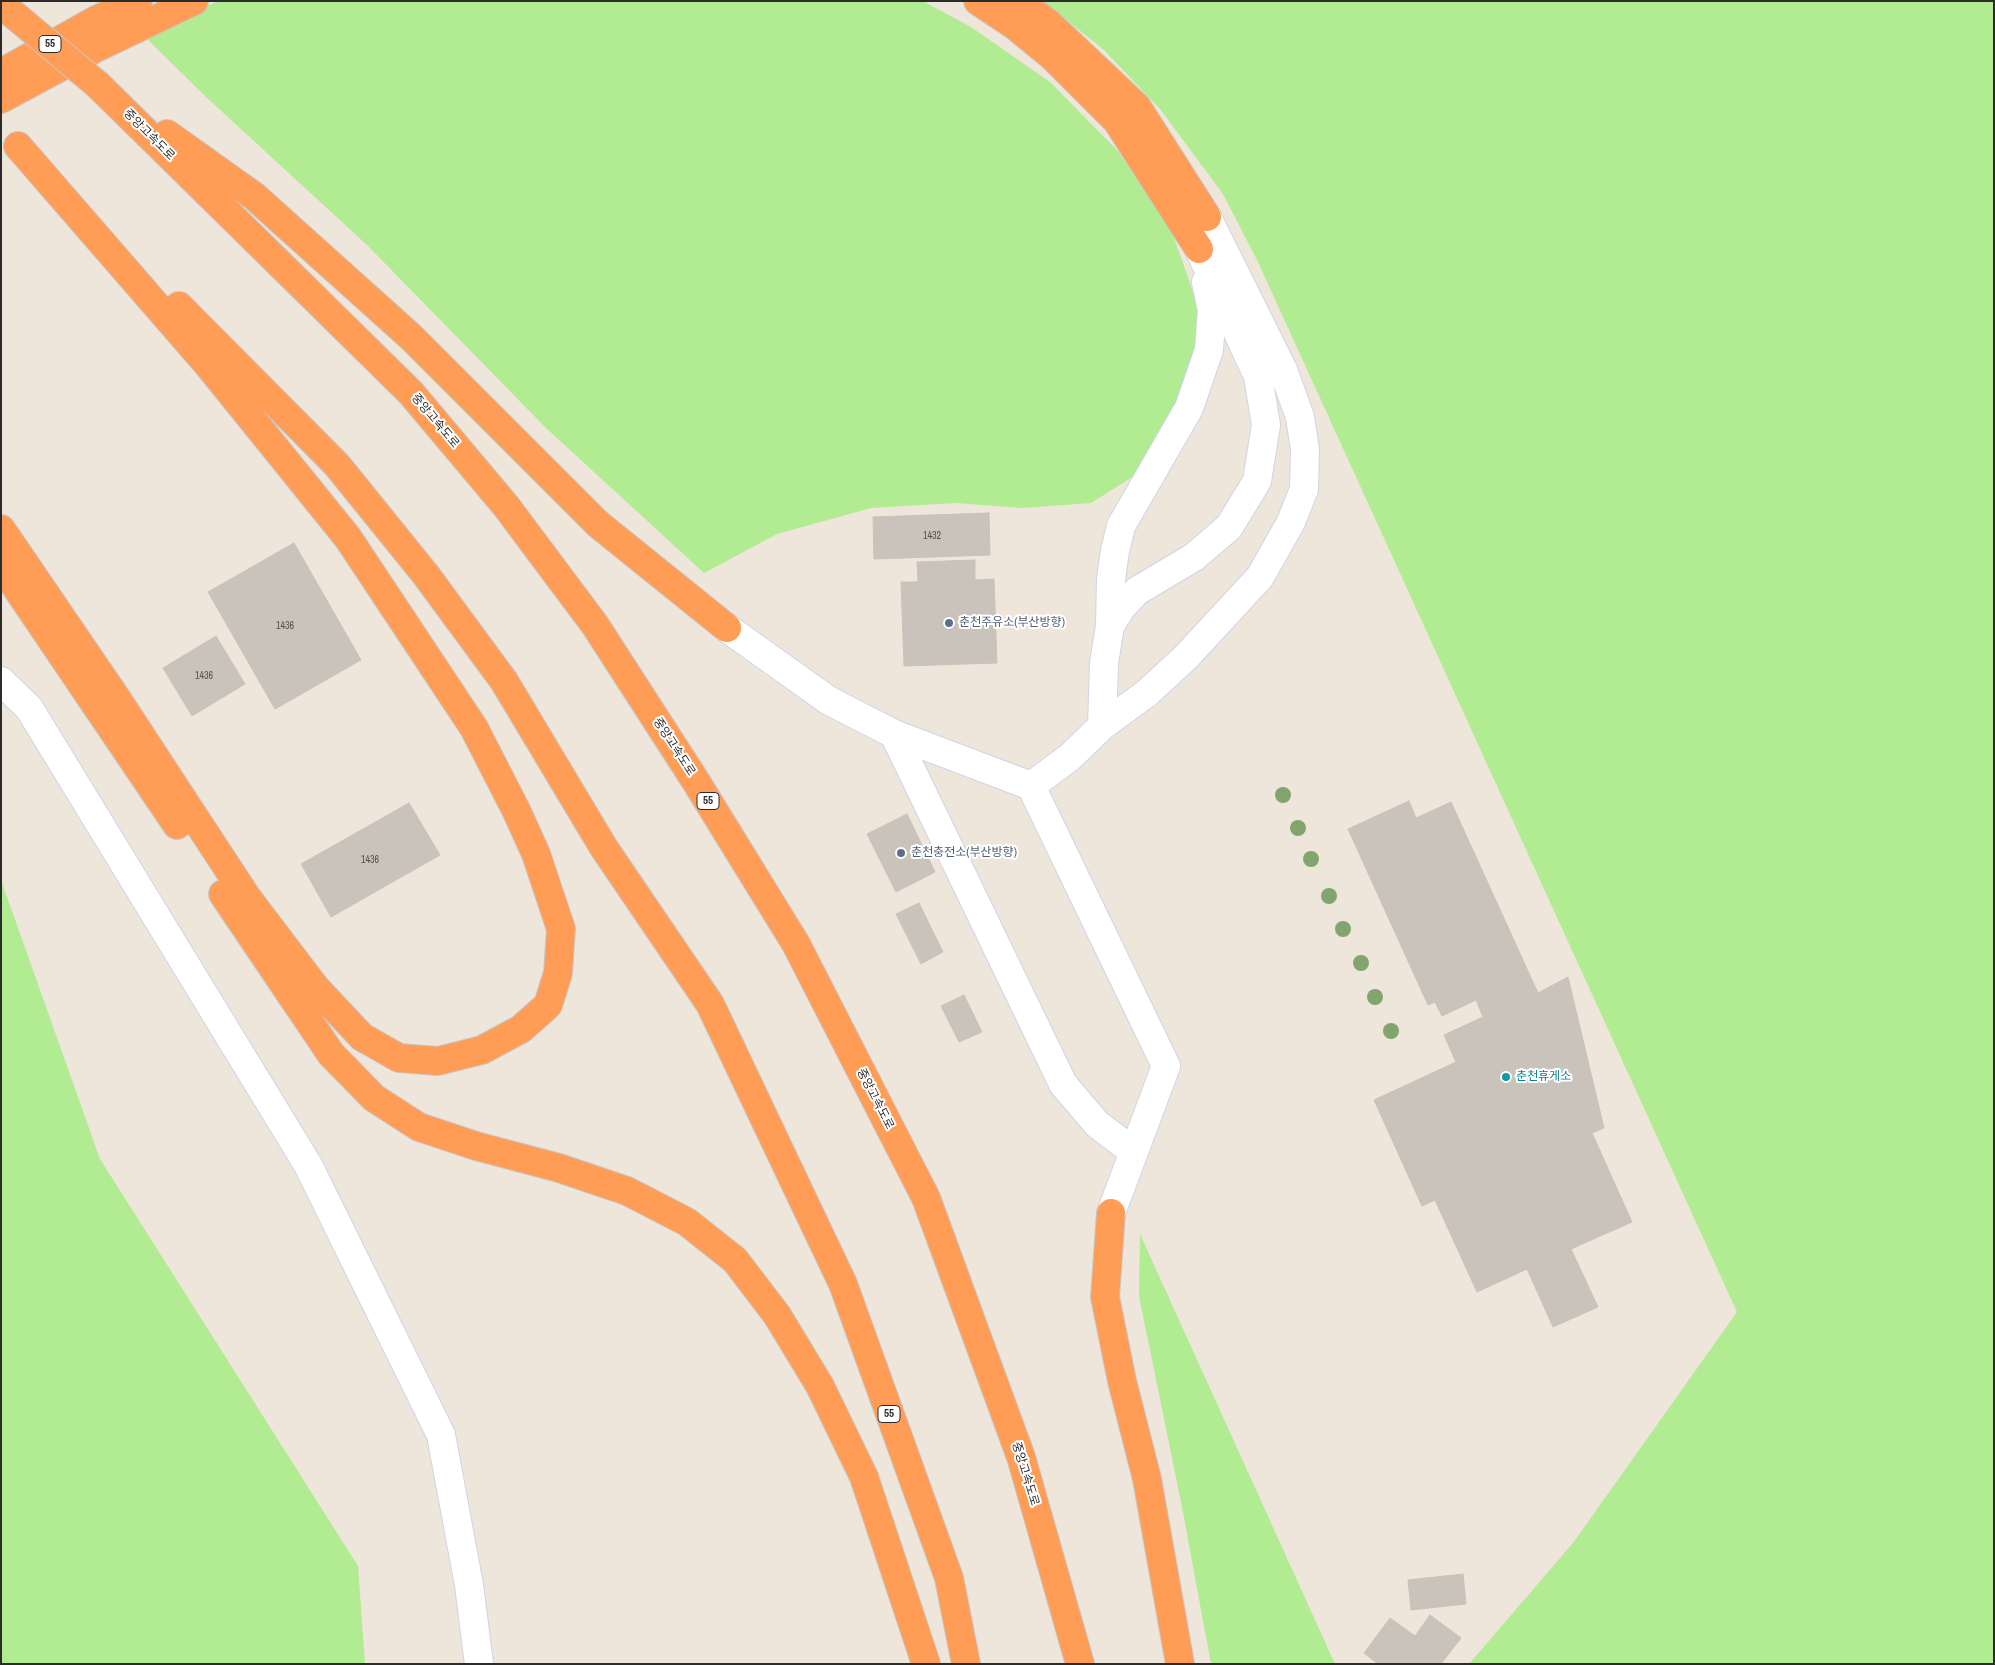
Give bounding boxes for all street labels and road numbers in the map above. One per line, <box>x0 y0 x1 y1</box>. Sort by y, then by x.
road number: 55 <box>39 36 61 52</box>
street label: 중앙고속도로 <box>120 106 178 164</box>
street label: 중앙고속도로 <box>408 391 462 451</box>
street label: 중앙고속도로 <box>650 715 698 779</box>
road number: 55 <box>697 792 719 809</box>
street label: 중앙고속도로 <box>854 1066 896 1132</box>
road number: 55 <box>878 1406 900 1422</box>
street label: 중앙고속도로 <box>1008 1440 1042 1508</box>

